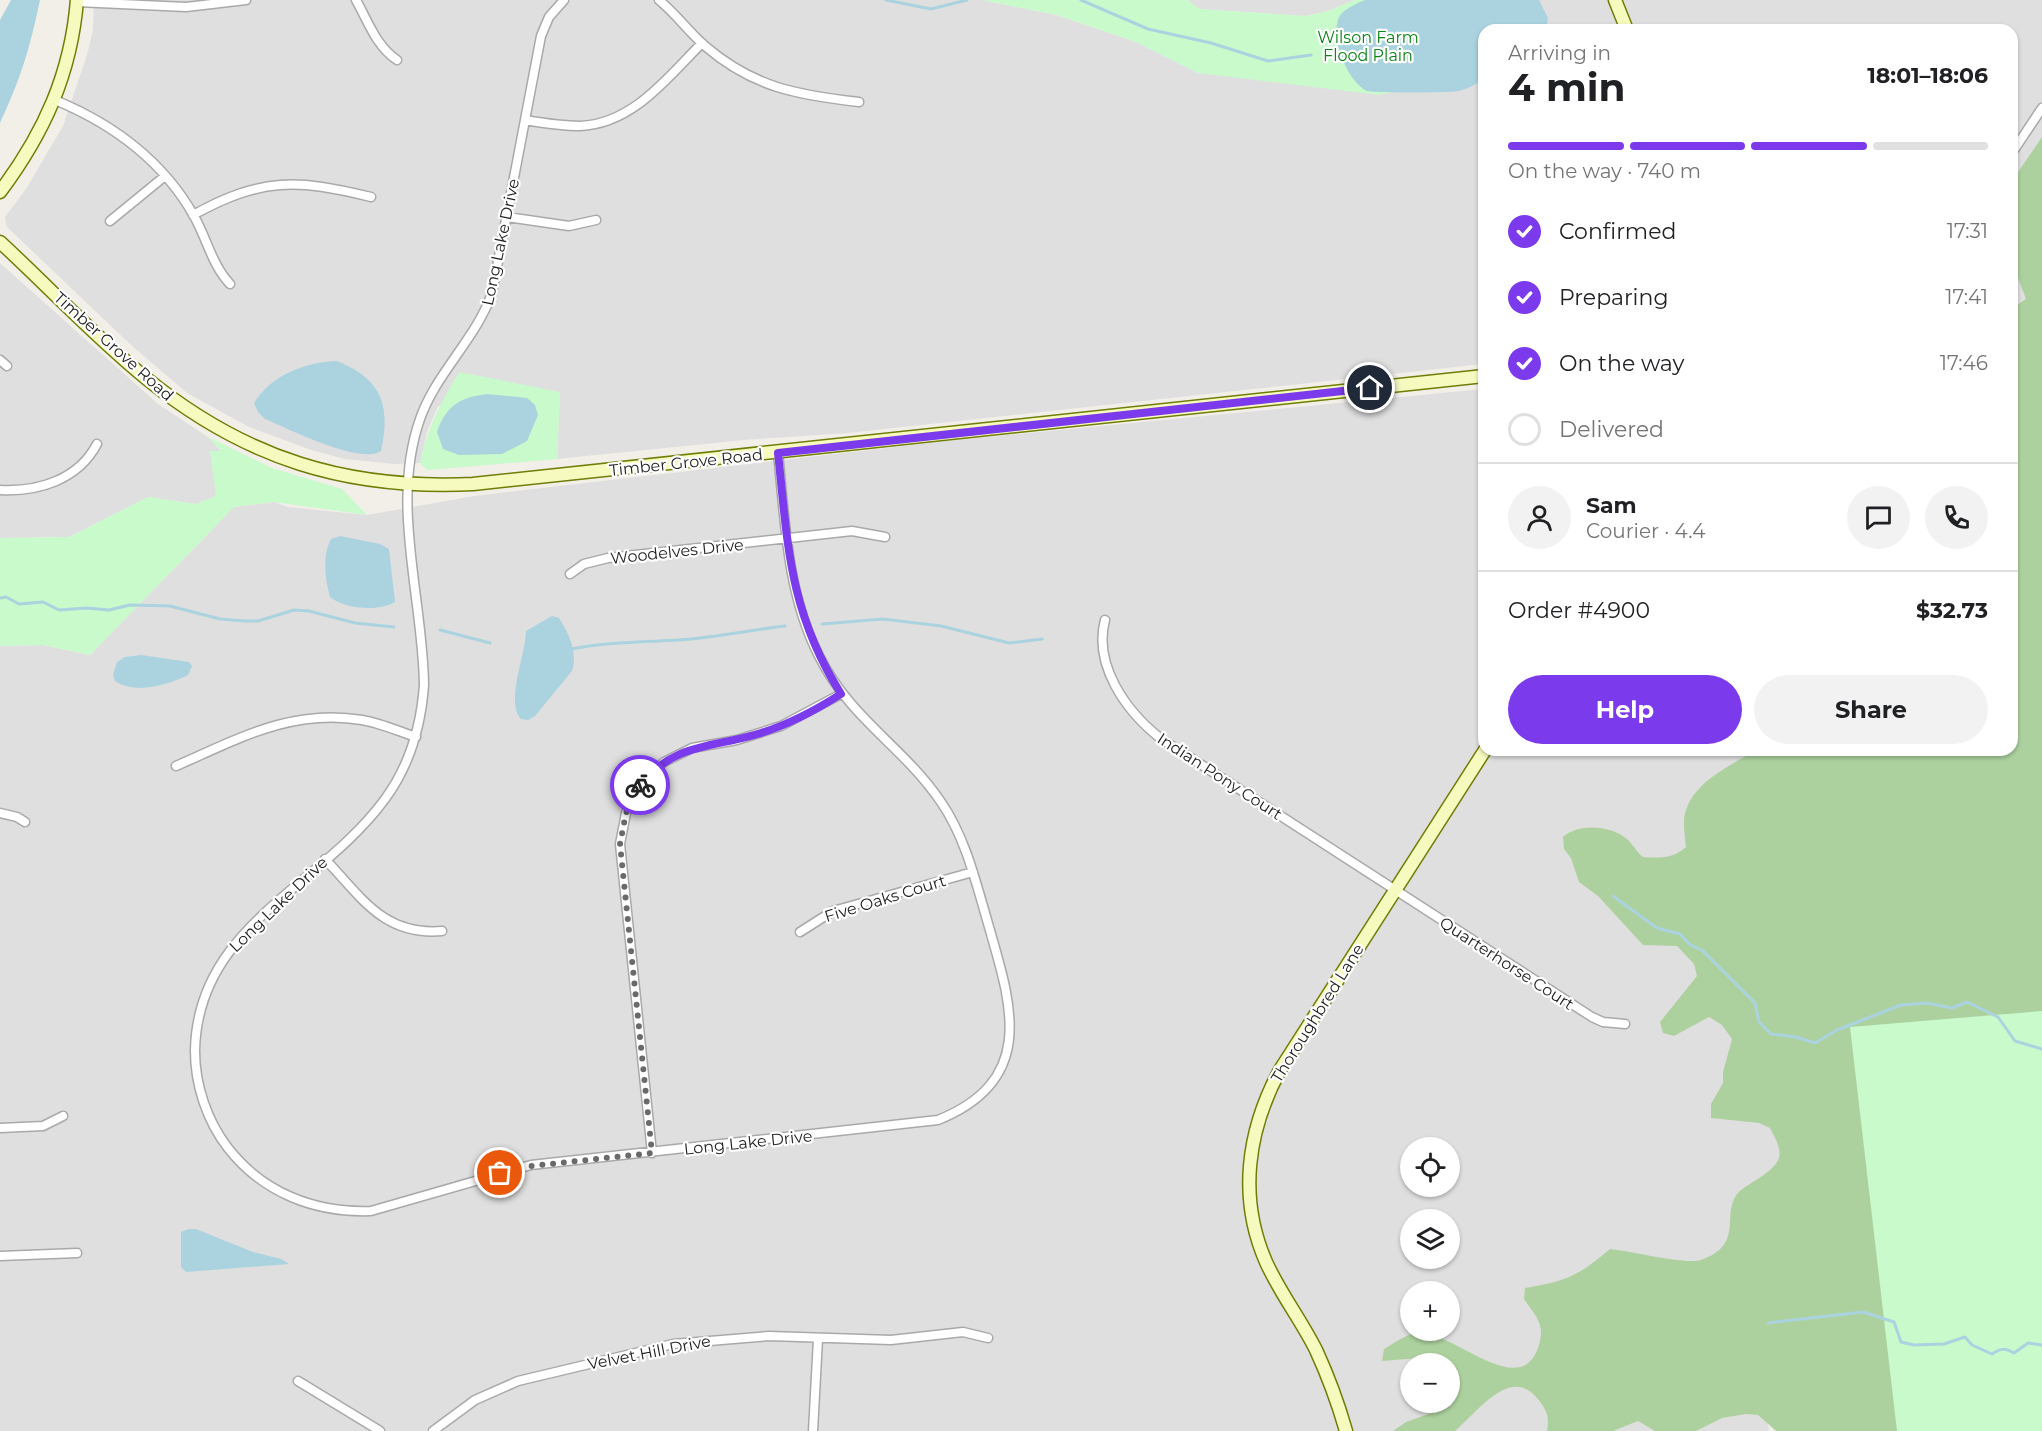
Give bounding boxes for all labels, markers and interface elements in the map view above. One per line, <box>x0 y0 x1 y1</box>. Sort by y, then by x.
park label: Wilson Farm Flood Plain <box>1317 28 1419 65</box>
text: Arriving in <box>1508 41 1611 65</box>
text: 18:01–18:06 <box>1867 62 1988 89</box>
text: 4 min <box>1508 63 1626 111</box>
text: On the way · 740 m <box>1508 159 1701 183</box>
street label: Long Lake Drive <box>478 177 523 307</box>
icon: check <box>1508 215 1541 248</box>
text: Confirmed <box>1559 218 1676 245</box>
text: 17:31 <box>1947 219 1988 243</box>
icon: check <box>1508 281 1541 314</box>
text: Preparing <box>1559 284 1668 311</box>
text: 17:41 <box>1945 285 1988 309</box>
street label: Timber Grove Road <box>50 288 177 405</box>
icon: check <box>1508 347 1541 380</box>
text: On the way <box>1559 350 1684 377</box>
text: 17:46 <box>1940 351 1988 375</box>
pin <box>1344 362 1395 413</box>
icon: home <box>1353 371 1386 404</box>
text: Delivered <box>1559 416 1664 443</box>
street label: Timber Grove Road <box>608 445 764 480</box>
button: person <box>1508 486 1571 549</box>
button: chat <box>1847 486 1910 549</box>
button: phone <box>1925 486 1988 549</box>
text: Sam <box>1586 492 1637 519</box>
text: Courier · 4.4 <box>1586 519 1705 543</box>
street label: Woodelves Drive <box>610 535 745 568</box>
text: Order #4900 <box>1508 597 1650 624</box>
text: $32.73 <box>1916 597 1988 624</box>
button: Help <box>1508 675 1742 744</box>
button: Share <box>1754 675 1988 744</box>
street label: Indian Pony Court <box>1154 729 1286 824</box>
courier <box>610 755 670 815</box>
icon: bike <box>624 769 657 802</box>
street label: Long Lake Drive <box>225 853 331 956</box>
street label: Five Oaks Court <box>822 871 949 926</box>
street label: Quarterhorse Court <box>1436 913 1578 1014</box>
street label: Thoroughbred Lane <box>1267 940 1368 1086</box>
street label: Long Lake Drive <box>683 1126 813 1159</box>
map controls <box>1400 1137 1460 1413</box>
button: locate <box>1400 1137 1460 1197</box>
pin <box>474 1147 525 1198</box>
icon: bag <box>483 1156 516 1189</box>
button: layers <box>1400 1209 1460 1269</box>
button: + <box>1400 1281 1460 1341</box>
street label: Velvet Hill Drive <box>586 1331 712 1374</box>
button: − <box>1400 1353 1460 1413</box>

